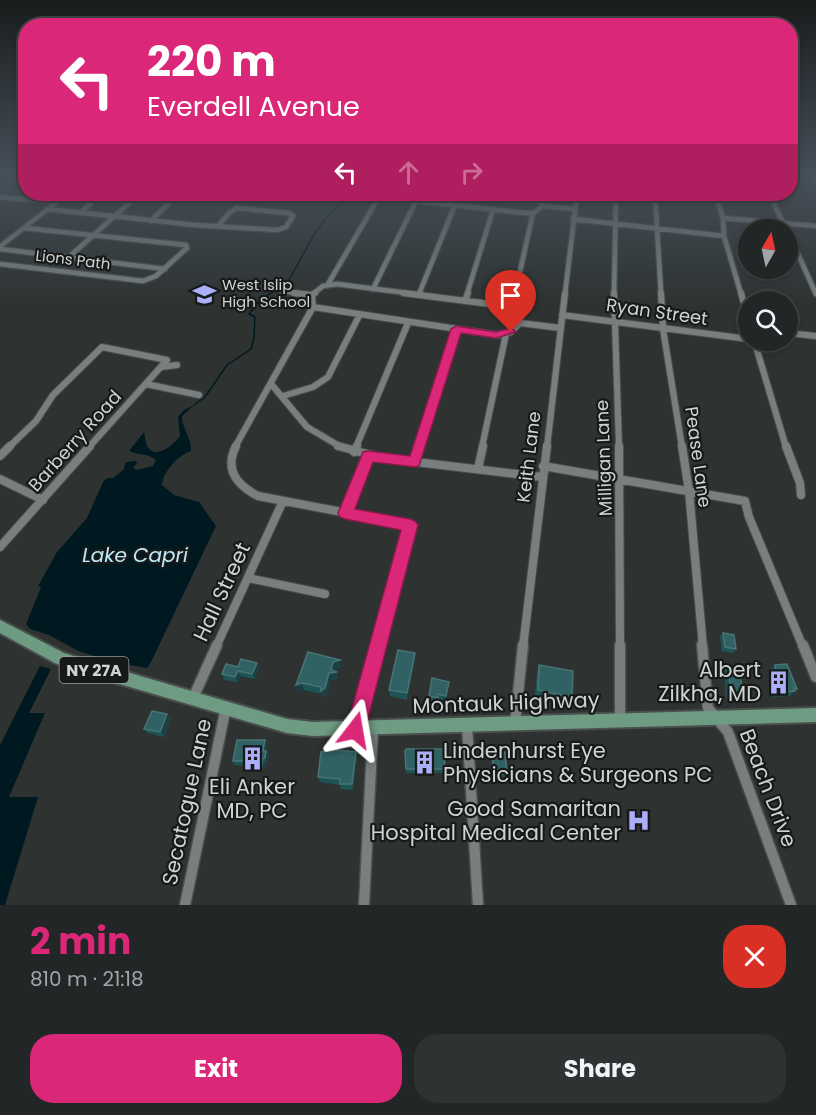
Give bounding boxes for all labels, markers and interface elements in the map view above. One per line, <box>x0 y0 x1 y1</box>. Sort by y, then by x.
text: 220 m <box>147 32 276 91</box>
icon: left <box>48 42 126 120</box>
text: Everdell Avenue <box>147 88 360 125</box>
icon: left <box>329 156 362 189</box>
icon: ahead <box>392 156 425 189</box>
icon: right <box>455 156 488 189</box>
north arrow <box>738 219 798 279</box>
map controls <box>738 219 798 351</box>
street label: Lions Path <box>35 245 112 275</box>
pin <box>485 270 536 332</box>
place label: West Islip High School <box>222 274 310 312</box>
icon: arrive <box>494 279 527 312</box>
school or university icon: West Islip High School <box>191 281 217 307</box>
button: search <box>738 291 798 351</box>
street label: Ryan Street <box>605 292 709 331</box>
street label: Barberry Road <box>22 385 127 497</box>
street label: Milligan Lane <box>589 399 618 517</box>
street label: Pease Lane <box>679 405 718 509</box>
street label: Keith Lane <box>510 410 547 504</box>
street label: Hall Street <box>186 538 257 646</box>
water label: Lake Capri <box>82 541 189 569</box>
place label: Albert Zilkha, MD <box>658 655 761 708</box>
road number: NY 27A <box>60 657 128 683</box>
building icon: Albert Zilkha, MD <box>766 669 792 695</box>
street label: Montauk Highway <box>412 685 600 720</box>
position arrow <box>323 698 387 762</box>
street label: Secatogue Lane <box>155 716 218 888</box>
street label: Beach Drive <box>733 724 804 851</box>
place label: Lindenhurst Eye Physicians & Surgeons PC <box>443 736 712 789</box>
building icon: Eli Anker MD, PC <box>239 746 265 772</box>
building icon: Lindenhurst Eye Physicians & Surgeons PC <box>412 750 438 776</box>
place label: Eli Anker MD, PC <box>209 772 295 825</box>
place label: Good Samaritan Hospital Medical Center <box>371 794 621 847</box>
hospital icon: Good Samaritan Hospital Medical Center <box>626 808 652 834</box>
text: 2 min <box>30 916 131 967</box>
button: close <box>723 925 786 988</box>
text: 810 m · 21:18 <box>30 965 144 993</box>
button: Exit <box>30 1034 402 1103</box>
button: Share <box>414 1034 786 1103</box>

